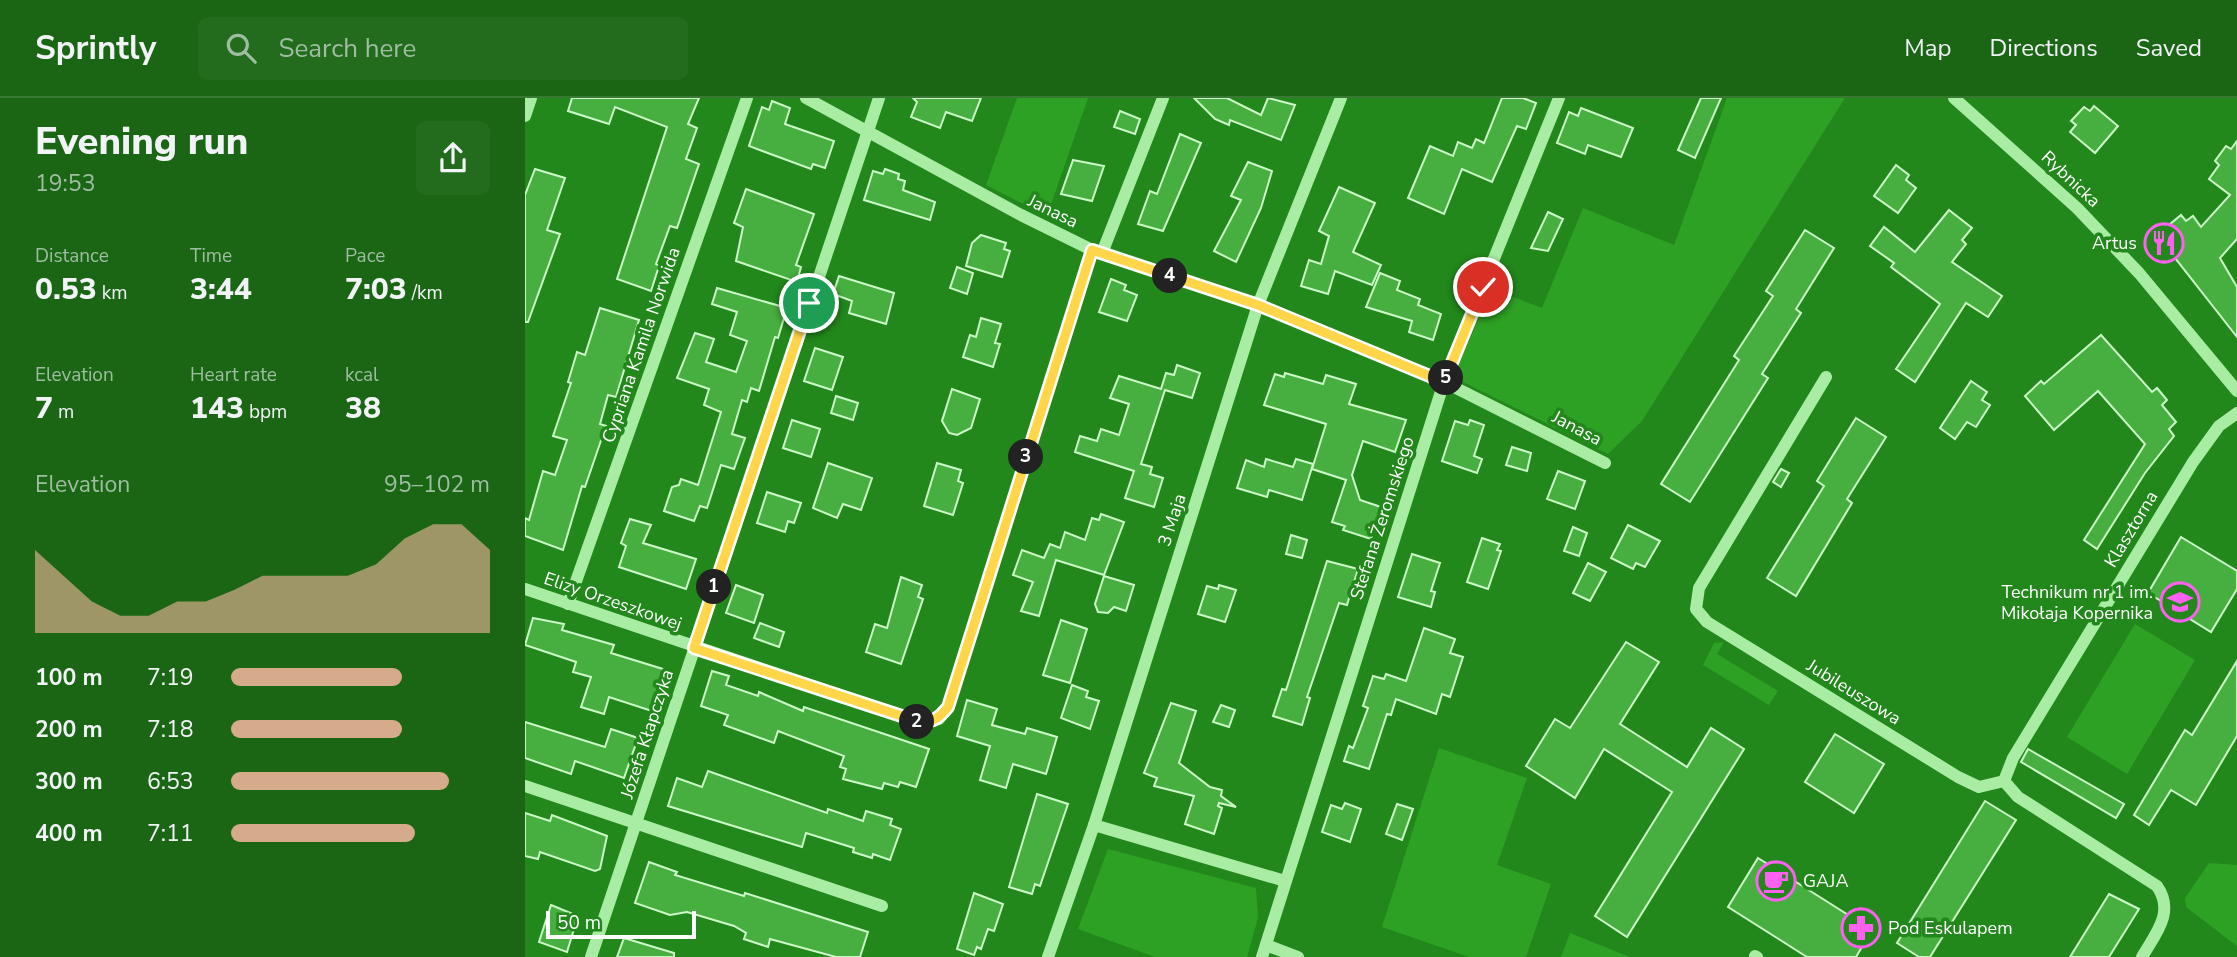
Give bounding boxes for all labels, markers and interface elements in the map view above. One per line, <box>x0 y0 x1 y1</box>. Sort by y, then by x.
search box <box>198 17 688 80</box>
text: Sprintly <box>35 26 156 71</box>
icon: search <box>222 29 260 67</box>
text: Search here <box>278 31 416 66</box>
text: Map <box>1904 32 1951 64</box>
text: Directions <box>1989 32 2098 64</box>
text: Saved <box>2136 32 2202 64</box>
text: Evening run <box>35 116 248 167</box>
button: share <box>416 121 490 195</box>
street label: Rybnicka <box>2036 145 2106 213</box>
text: 19:53 <box>35 168 95 199</box>
street label: Janasa <box>1023 188 1082 233</box>
restaurant icon: Artus <box>2143 222 2185 264</box>
place label: Artus <box>2092 231 2137 255</box>
text: Distance <box>35 243 109 269</box>
text: Time <box>190 243 232 269</box>
text: Pace <box>345 243 385 269</box>
street label: Cypriana Kamila Norwida <box>596 244 686 446</box>
pin <box>1453 257 1513 317</box>
pin: 4 <box>1153 258 1187 294</box>
text: 4 <box>1164 262 1175 288</box>
icon: check <box>1464 268 1502 306</box>
text: 0.53 <box>35 269 97 310</box>
text: 3:44 <box>190 269 252 310</box>
text: 7:03 <box>345 269 407 310</box>
pin <box>779 273 839 333</box>
text: km <box>97 280 127 306</box>
text: /km <box>407 280 443 306</box>
icon: arrive <box>790 284 828 322</box>
pin: 5 <box>1429 360 1464 396</box>
text: Elevation <box>35 362 114 388</box>
text: Heart rate <box>190 362 277 388</box>
text: kcal <box>345 362 379 388</box>
text: 5 <box>1440 364 1451 390</box>
text: 7 <box>35 388 53 429</box>
text: 143 <box>190 388 244 429</box>
text: 38 <box>345 388 381 429</box>
text: m <box>53 399 74 425</box>
text: bpm <box>244 399 287 425</box>
street label: Janasa <box>1547 404 1606 451</box>
street label: Stefana Żeromskiego <box>1344 433 1420 603</box>
pin: 3 <box>1009 440 1043 474</box>
text: 3 <box>1020 443 1031 469</box>
text: Elevation <box>35 469 130 500</box>
text: 95–102 m <box>384 469 490 500</box>
street label: Klasztorna <box>2099 486 2163 572</box>
street label: 3 Maja <box>1152 491 1192 549</box>
street label: Elizy Orzeszkowej <box>541 566 685 636</box>
pin: 1 <box>697 570 731 604</box>
text: 1 <box>708 573 719 599</box>
place label: Technikum nr 1 im. Mikołaja Kopernika <box>2001 580 2153 625</box>
school or university icon: Technikum nr 1 im. Mikołaja Kopernika <box>2159 581 2201 623</box>
street label: Jubileuszowa <box>1802 653 1906 730</box>
text: 100 m <box>35 662 103 693</box>
text: 7:19 <box>147 662 194 693</box>
street label: Józefa Kłapczyka <box>615 666 679 803</box>
pin: 2 <box>899 704 935 740</box>
text: 2 <box>911 708 922 734</box>
text: 200 m <box>35 714 103 745</box>
text: 7:18 <box>147 714 194 745</box>
text: 300 m <box>35 766 103 797</box>
text: 6:53 <box>147 766 194 797</box>
text: 400 m <box>35 818 103 849</box>
text: 7:11 <box>147 818 194 849</box>
cafe icon: GAJA <box>1755 860 1797 902</box>
place label: GAJA <box>1803 869 1849 893</box>
pharmacy icon: Pod Eskulapem <box>1840 907 1882 949</box>
scale bar <box>546 908 697 940</box>
text: 50 m <box>557 910 601 936</box>
place label: Pod Eskulapem <box>1888 916 2013 940</box>

